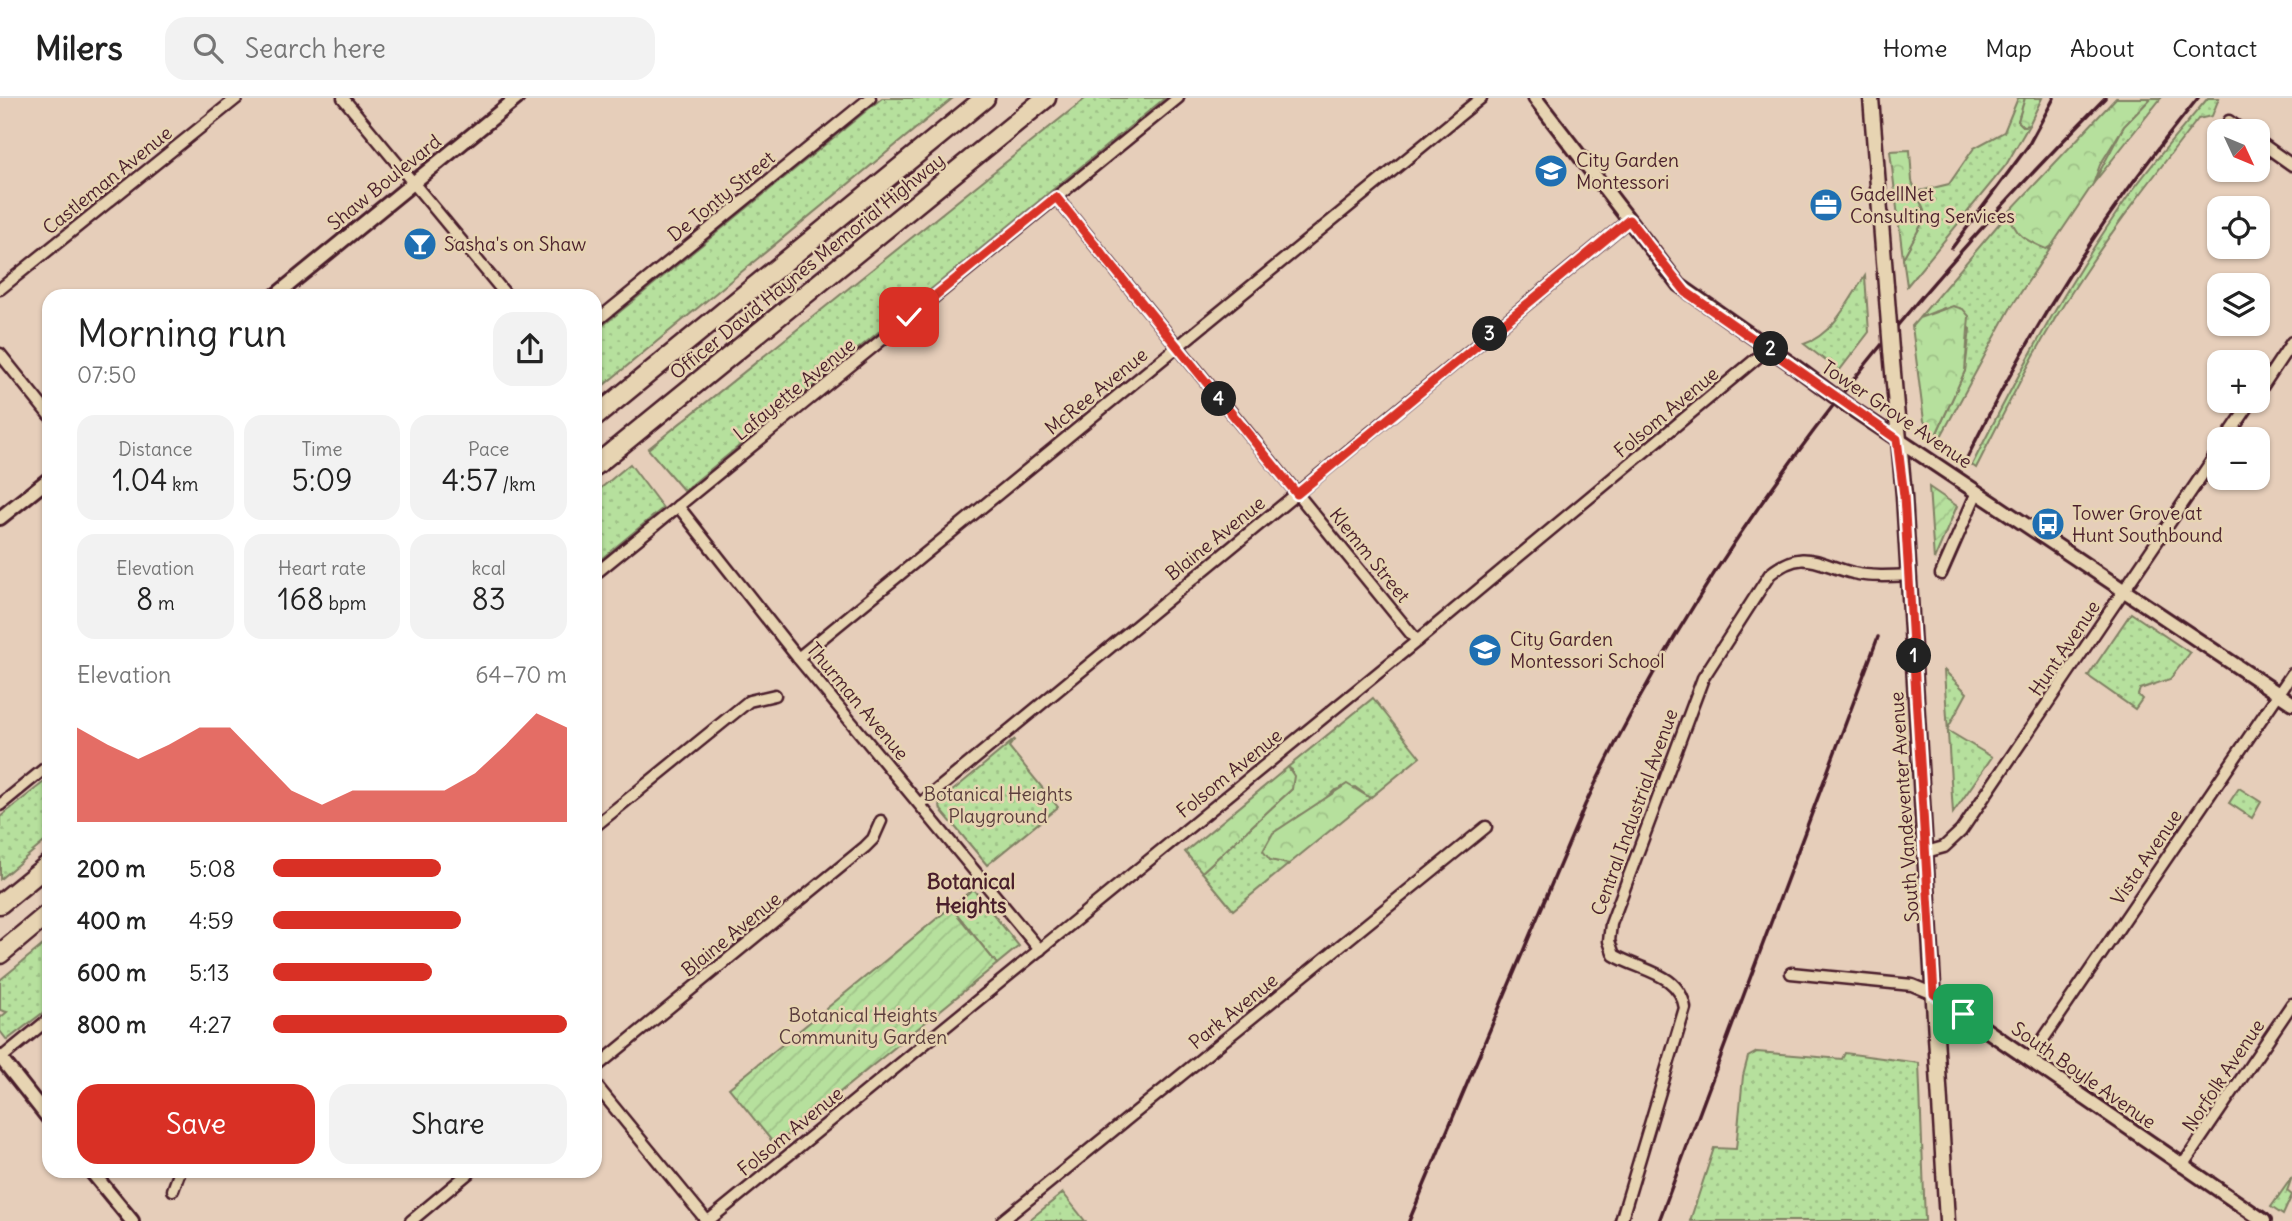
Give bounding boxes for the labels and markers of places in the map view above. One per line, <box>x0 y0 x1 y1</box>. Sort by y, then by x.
place label: City Garden Montessori <box>1576 148 1679 194</box>
school or university icon: City Garden Montessori <box>1532 152 1570 190</box>
place label: GadellNet Consulting Services <box>1850 182 2015 228</box>
office icon: GadellNet Consulting Services <box>1807 186 1845 224</box>
bar icon: Sasha's on Shaw <box>401 225 439 263</box>
place label: Sasha's on Shaw <box>444 232 586 256</box>
pin <box>879 287 939 347</box>
pin: 3 <box>1472 316 1508 352</box>
pin: 2 <box>1754 331 1788 366</box>
pin: 4 <box>1202 382 1236 416</box>
place label: Tower Grove at Hunt Southbound <box>2072 501 2223 547</box>
bus stop icon: Tower Grove at Hunt Southbound <box>2029 505 2067 543</box>
place label: City Garden Montessori School <box>1510 627 1665 673</box>
school or university icon: City Garden Montessori School <box>1466 631 1504 669</box>
pin: 1 <box>1896 638 1932 674</box>
pin <box>1933 984 1993 1044</box>

